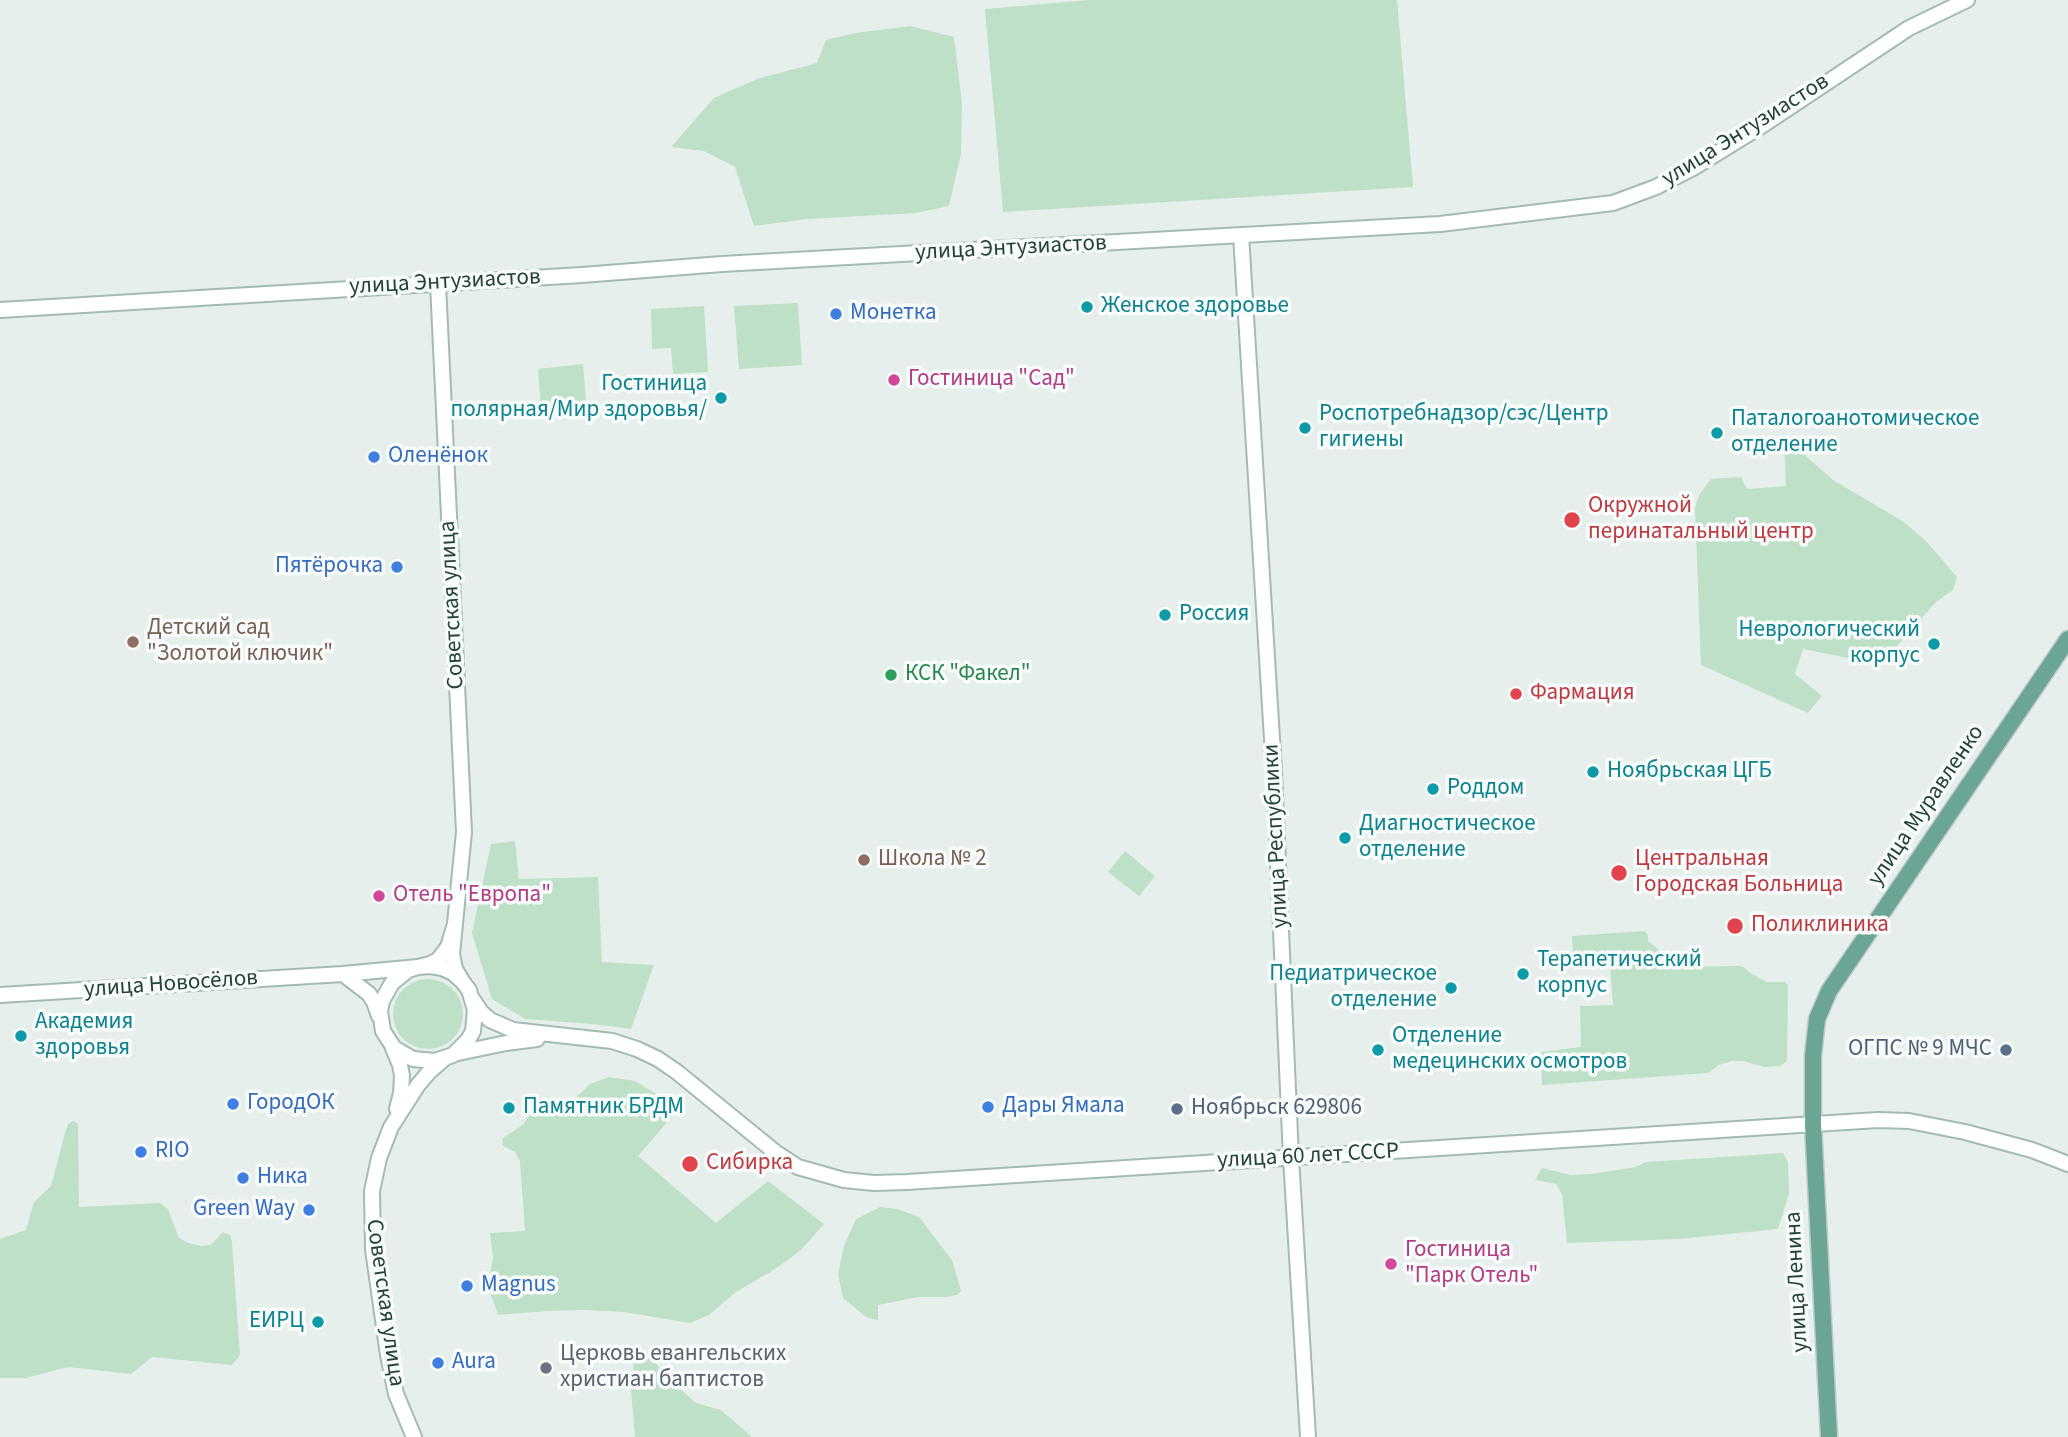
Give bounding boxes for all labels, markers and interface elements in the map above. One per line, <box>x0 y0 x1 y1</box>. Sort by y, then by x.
street label: улица Энтузиастов <box>1657 69 1835 193</box>
street label: улица Энтузиастов <box>915 230 1107 268</box>
street label: улица Энтузиастов <box>349 264 541 302</box>
place label: Женское здоровье <box>1101 293 1289 321</box>
marker: Женское здоровье <box>1079 299 1095 315</box>
place label: Монетка <box>850 300 937 328</box>
marker: Монетка <box>828 306 844 322</box>
place label: Гостиница "Сад" <box>908 366 1075 394</box>
place label: Гостиница полярная/Мир здоровья/ <box>450 371 707 425</box>
marker: Гостиница "Сад" <box>886 372 902 388</box>
marker: Гостиница полярная/Мир здоровья/ <box>713 390 729 406</box>
place label: Роспотребнадзор/сэс/Центр гигиены <box>1319 401 1608 455</box>
place label: Паталогоанотомическое отделение <box>1731 406 1979 460</box>
marker: Роспотребнадзор/сэс/Центр гигиены <box>1297 420 1313 436</box>
marker: Паталогоанотомическое отделение <box>1709 425 1725 441</box>
place label: Оленёнок <box>388 443 488 471</box>
marker: Оленёнок <box>366 449 382 465</box>
place label: Окружной перинатальный центр <box>1588 493 1814 547</box>
marker: Окружной перинатальный центр <box>1562 510 1582 530</box>
street label: Советская улица <box>435 520 471 690</box>
place label: Пятёрочка <box>275 553 383 581</box>
marker: Пятёрочка <box>389 559 405 575</box>
place label: Россия <box>1179 601 1249 629</box>
marker: Россия <box>1157 607 1173 623</box>
place label: Детский сад "Золотой ключик" <box>147 615 333 669</box>
place label: Неврологический корпус <box>1739 617 1920 671</box>
marker: Детский сад "Золотой ключик" <box>125 634 141 650</box>
marker: Неврологический корпус <box>1926 636 1942 652</box>
place label: КСК "Факел" <box>905 661 1031 689</box>
marker: КСК "Факел" <box>883 667 899 683</box>
place label: Фармация <box>1530 680 1635 708</box>
marker: Фармация <box>1508 686 1524 702</box>
street label: улица Муравленко <box>1863 720 1991 892</box>
street label: улица Республики <box>1258 743 1296 929</box>
place label: Ноябрьская ЦГБ <box>1607 758 1772 786</box>
marker: Ноябрьская ЦГБ <box>1585 764 1601 780</box>
place label: Роддом <box>1447 775 1524 803</box>
marker: Роддом <box>1425 781 1441 797</box>
place label: Диагностическое отделение <box>1359 811 1536 865</box>
marker: Диагностическое отделение <box>1337 830 1353 846</box>
place label: Школа № 2 <box>878 846 987 874</box>
place label: Центральная Городская Больница <box>1635 846 1843 900</box>
marker: Школа № 2 <box>856 852 872 868</box>
marker: Центральная Городская Больница <box>1609 863 1629 883</box>
place label: Отель "Европа" <box>393 882 551 910</box>
marker: Отель "Европа" <box>371 888 387 904</box>
place label: Поликлиника <box>1751 912 1889 940</box>
marker: Поликлиника <box>1725 916 1745 936</box>
place label: Терапетический корпус <box>1537 947 1702 1001</box>
place label: Педиатрическое отделение <box>1269 961 1437 1015</box>
street label: улица Новосёлов <box>83 965 259 1005</box>
marker: Терапетический корпус <box>1515 966 1531 982</box>
marker: Педиатрическое отделение <box>1443 980 1459 996</box>
place label: Академия здоровья <box>35 1009 133 1063</box>
place label: Отделение медецинских осмотров <box>1392 1023 1627 1077</box>
marker: Академия здоровья <box>13 1028 29 1044</box>
place label: ОГПС № 9 МЧС <box>1848 1036 1992 1064</box>
marker: Отделение медецинских осмотров <box>1370 1042 1386 1058</box>
marker: ОГПС № 9 МЧС <box>1998 1042 2014 1058</box>
place label: ГородОК <box>247 1090 335 1118</box>
place label: Дары Ямала <box>1002 1093 1125 1121</box>
place label: Памятник БРДМ <box>523 1094 684 1122</box>
place label: Ноябрьск 629806 <box>1191 1095 1362 1123</box>
marker: ГородОК <box>225 1096 241 1112</box>
marker: Дары Ямала <box>980 1099 996 1115</box>
marker: Памятник БРДМ <box>501 1100 517 1116</box>
marker: Ноябрьск 629806 <box>1169 1101 1185 1117</box>
place label: RIO <box>155 1138 189 1166</box>
street label: улица 60 лет СССР <box>1216 1138 1400 1176</box>
marker: RIO <box>133 1144 149 1160</box>
place label: Сибирка <box>706 1150 793 1178</box>
marker: Сибирка <box>680 1154 700 1174</box>
place label: Ника <box>257 1164 308 1192</box>
marker: Ника <box>235 1170 251 1186</box>
place label: Green Way <box>193 1196 295 1224</box>
marker: Green Way <box>301 1202 317 1218</box>
street label: улица Ленина <box>1781 1211 1815 1353</box>
street label: Советская улица <box>359 1218 409 1388</box>
place label: Гостиница "Парк Отель" <box>1405 1237 1538 1291</box>
marker: Гостиница "Парк Отель" <box>1383 1256 1399 1272</box>
place label: Magnus <box>481 1272 556 1300</box>
marker: Magnus <box>459 1278 475 1294</box>
place label: ЕИРЦ <box>249 1308 304 1336</box>
marker: ЕИРЦ <box>310 1314 326 1330</box>
place label: Церковь евангельских христиан баптистов <box>560 1341 786 1395</box>
place label: Aura <box>452 1349 496 1377</box>
marker: Aura <box>430 1355 446 1371</box>
marker: Церковь евангельских христиан баптистов <box>538 1360 554 1376</box>

